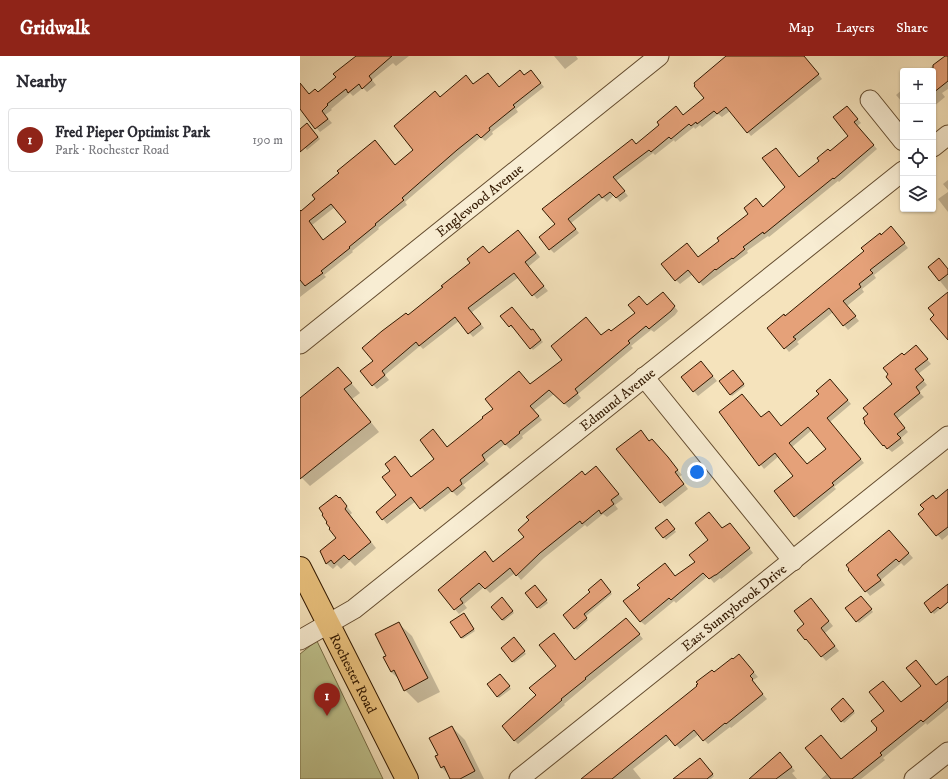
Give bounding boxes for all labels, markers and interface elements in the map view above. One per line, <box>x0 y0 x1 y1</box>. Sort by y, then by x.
text: Gridwalk <box>20 17 90 40</box>
text: Map <box>788 19 814 37</box>
text: Layers <box>836 19 874 37</box>
text: Share <box>896 19 928 37</box>
map controls <box>900 68 936 212</box>
button: + <box>900 68 936 104</box>
text: Nearby <box>16 71 66 93</box>
button: − <box>900 104 936 140</box>
text: Fred Pieper Optimist Park <box>55 123 210 142</box>
text: 1 <box>28 132 32 148</box>
text: 190 m <box>252 132 283 148</box>
button: locate <box>900 140 936 176</box>
text: Park · Rochester Road <box>55 142 169 158</box>
street label: Englewood Avenue <box>433 160 528 241</box>
button: layers <box>900 176 936 212</box>
street label: Edmund Avenue <box>576 364 660 435</box>
your location <box>687 462 707 482</box>
street label: East Sunnybrook Drive <box>678 560 791 656</box>
street label: Rochester Road <box>325 631 380 717</box>
pin: 1 <box>314 683 340 716</box>

